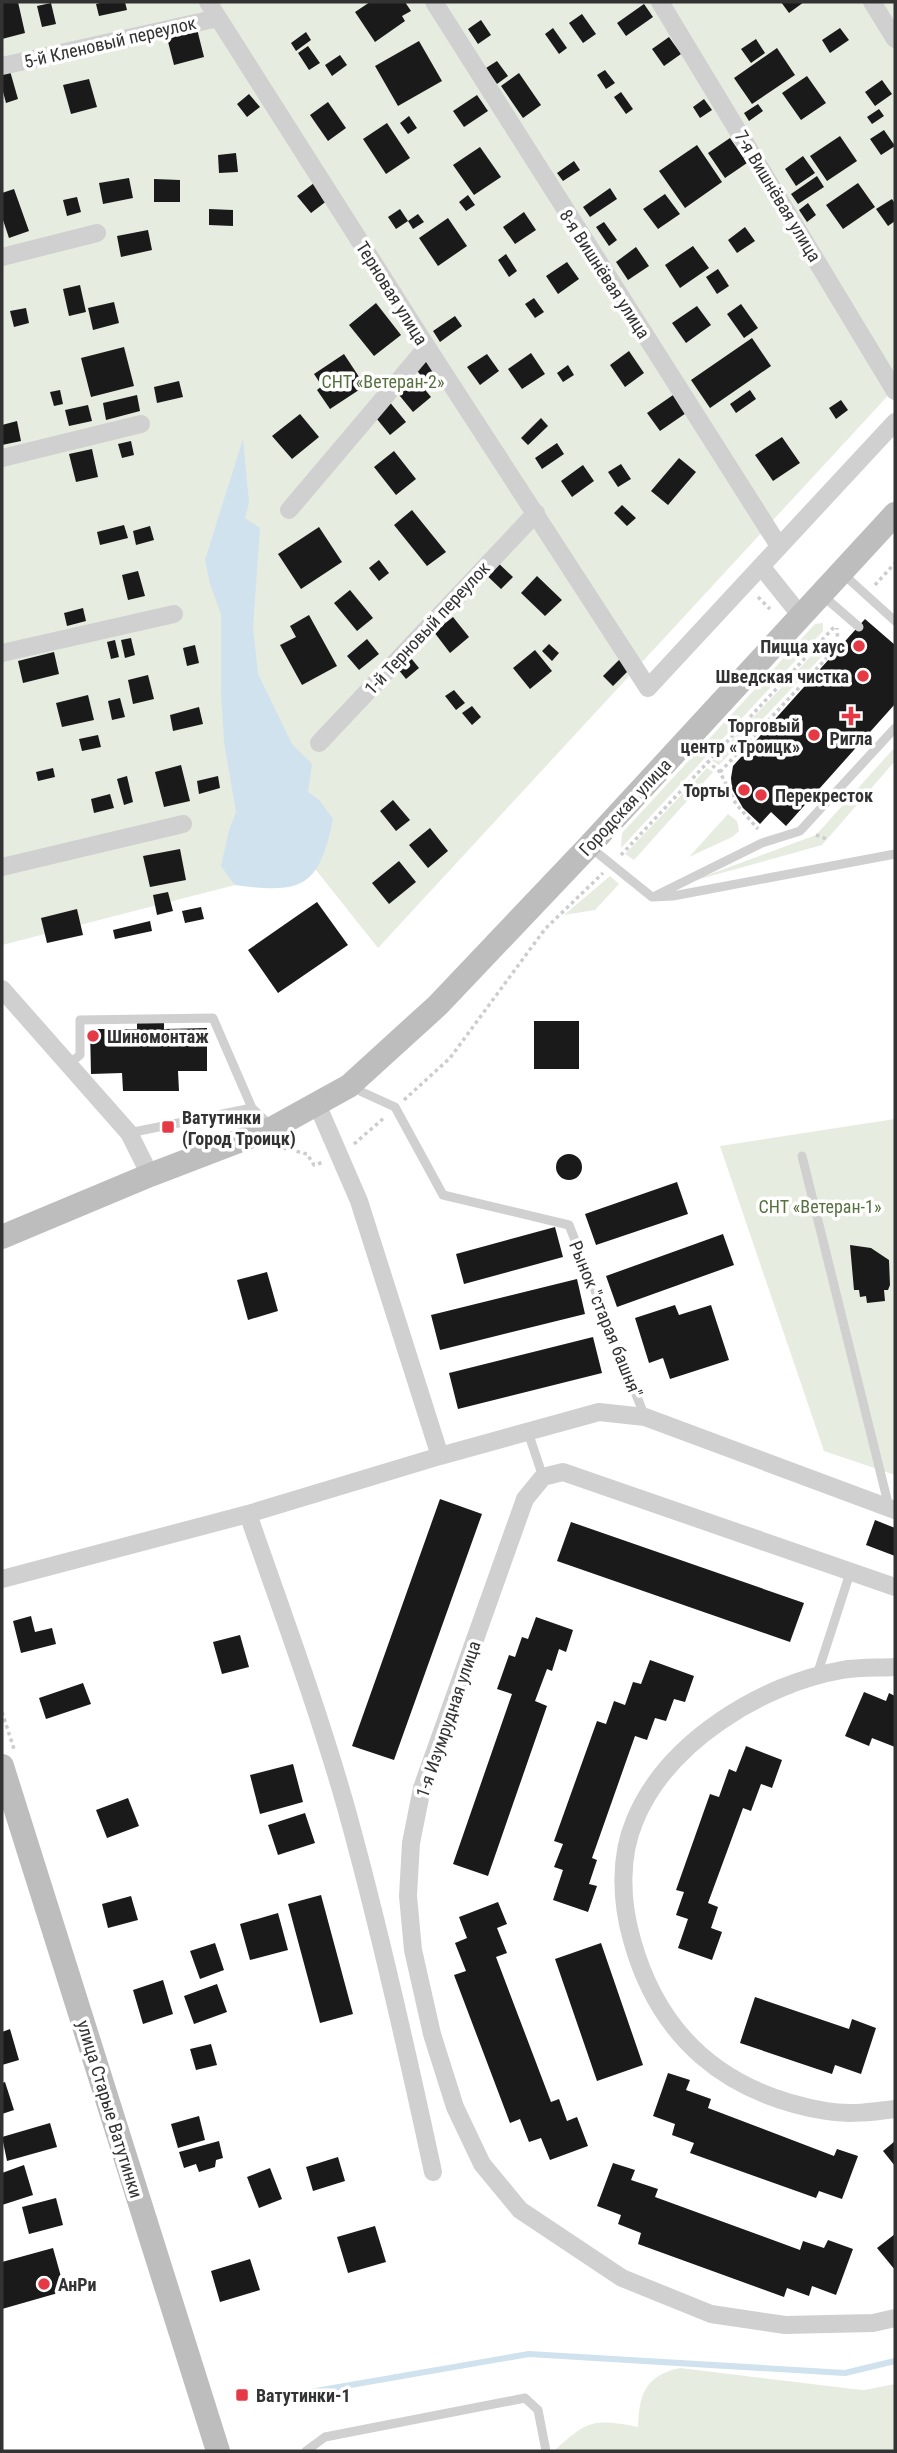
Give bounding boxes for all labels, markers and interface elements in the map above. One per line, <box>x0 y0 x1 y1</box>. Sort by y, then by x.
street label: 5-й Кленовый переулок <box>22 12 198 72</box>
street label: 7-я Вишнёвая улица <box>731 127 825 265</box>
street label: 8-я Вишнёвая улица <box>555 206 655 342</box>
street label: Терновая улица <box>352 237 432 349</box>
park label: СНТ «Ветеран-2» <box>322 371 444 392</box>
street label: 1-й Терновый переулок <box>360 557 494 699</box>
place label: Пицца хаус <box>760 636 845 657</box>
marker: Пицца хаус <box>851 638 867 654</box>
place label: Шведская чистка <box>716 666 849 687</box>
marker: Шведская чистка <box>855 668 871 684</box>
marker: Ригла <box>843 708 859 724</box>
place label: Торговый центр «Троицк» <box>681 715 800 757</box>
marker: Торговый центр «Троицк» <box>806 727 822 743</box>
place label: Ригла <box>829 728 873 749</box>
street label: Городская улица <box>575 754 675 860</box>
place label: Торты <box>683 780 730 801</box>
marker: Торты <box>736 782 752 798</box>
place label: Перекресток <box>775 785 873 806</box>
marker: Перекресток <box>753 787 769 803</box>
place label: Шиномонтаж <box>107 1026 209 1047</box>
marker: Шиномонтаж <box>85 1028 101 1044</box>
place label: Ватутинки (Город Троицк) <box>182 1107 296 1150</box>
marker: Ватутинки (Город Троицк) <box>160 1119 176 1135</box>
park label: СНТ «Ветеран-1» <box>759 1196 881 1217</box>
street label: Рынок "старая башня" <box>565 1238 647 1400</box>
street label: 1-я Изумрудная улица <box>411 1638 485 1800</box>
street label: улица Старые Ватутинки <box>73 2017 147 2201</box>
place label: АнРи <box>58 2274 97 2295</box>
marker: АнРи <box>36 2276 52 2292</box>
place label: Ватутинки-1 <box>256 2385 351 2406</box>
marker: Ватутинки-1 <box>234 2387 250 2403</box>

